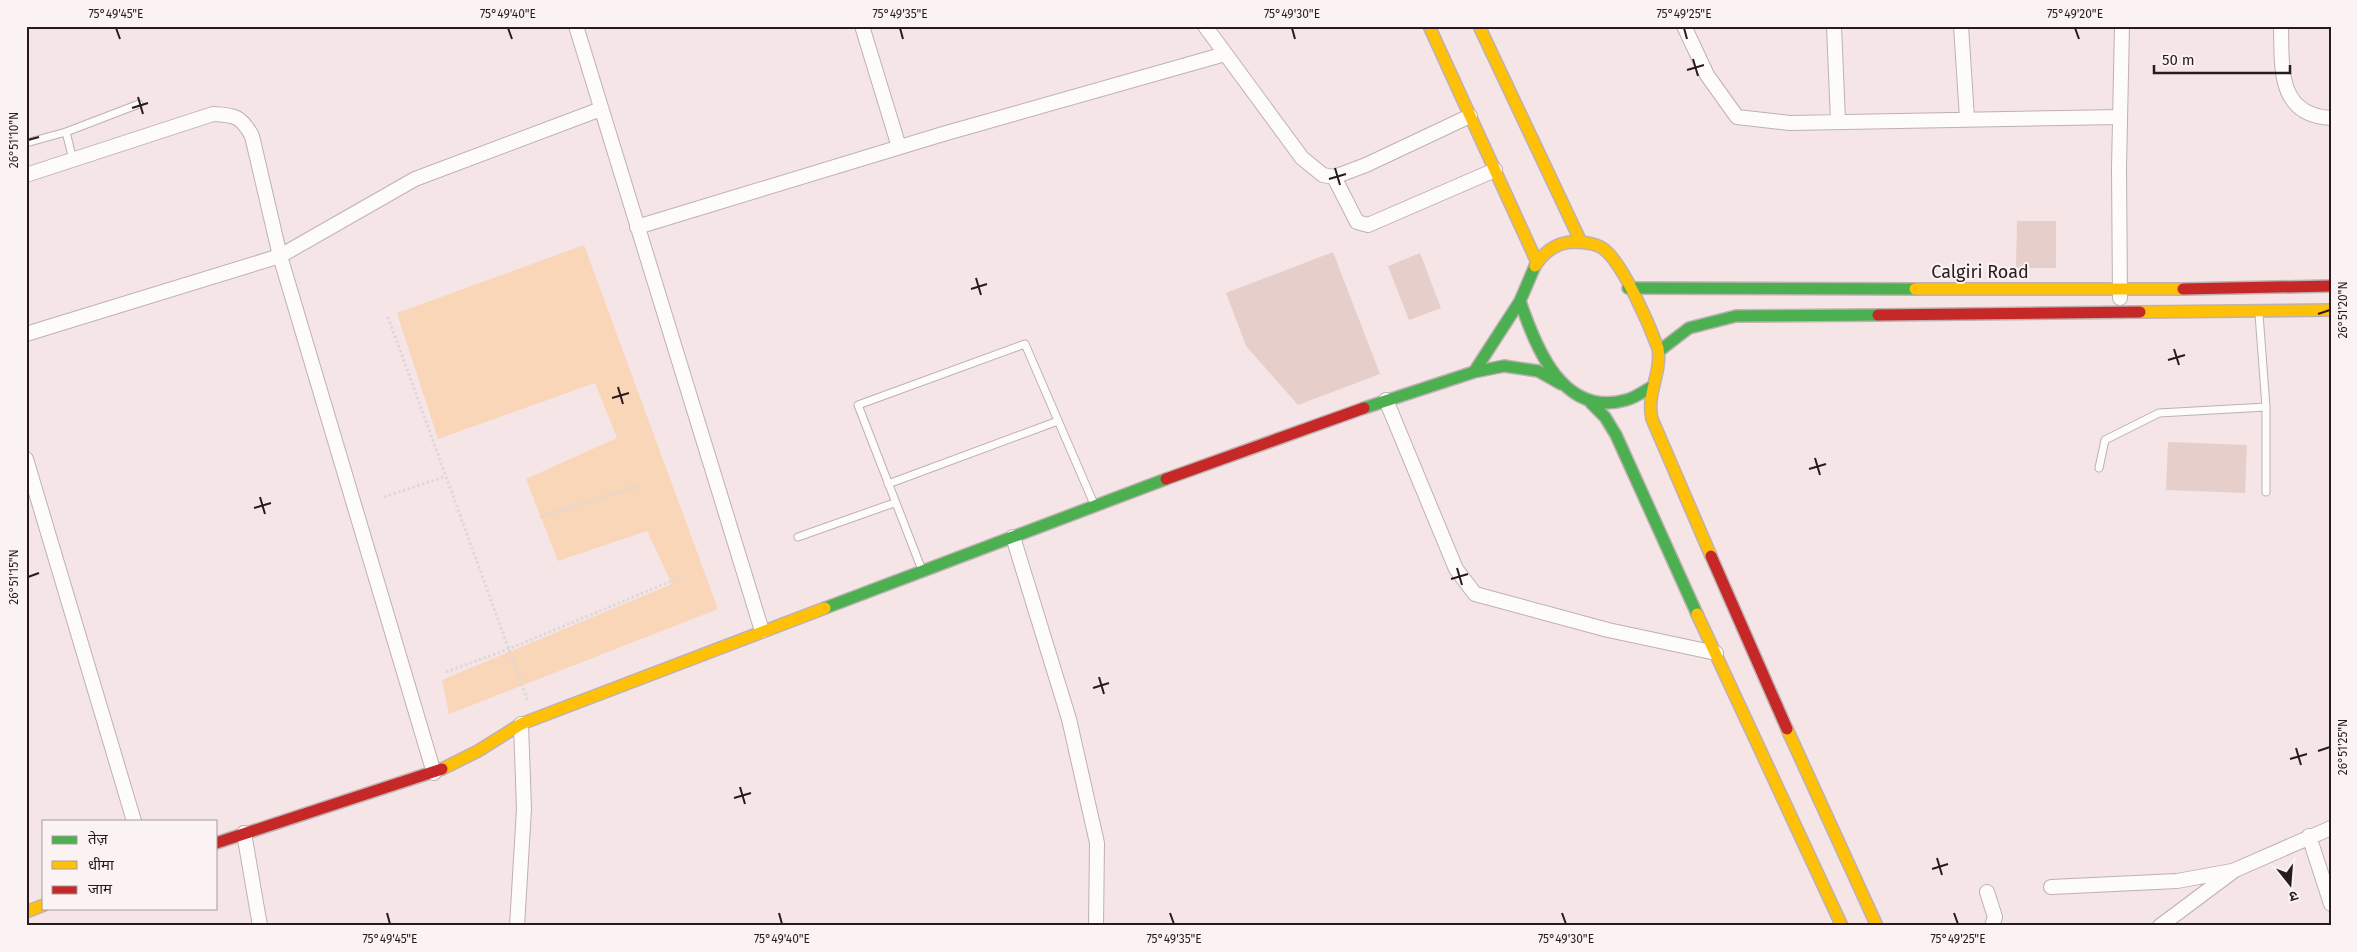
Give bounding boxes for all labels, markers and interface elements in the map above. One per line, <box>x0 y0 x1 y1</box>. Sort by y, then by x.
text: 75°49'45"E <box>88 7 144 21</box>
text: 75°49'40"E <box>480 7 536 21</box>
text: 75°49'35"E <box>872 7 928 21</box>
text: 75°49'30"E <box>1264 7 1320 21</box>
text: 75°49'25"E <box>1656 7 1712 21</box>
text: 75°49'20"E <box>2047 7 2103 21</box>
scale bar <box>2154 42 2291 74</box>
text: 50 m <box>2162 51 2195 69</box>
text: 26°51'10"N <box>7 112 21 168</box>
street label: Calgiri Road <box>1931 261 2029 283</box>
text: 26°51'20"N <box>2336 281 2350 339</box>
text: 26°51'15"N <box>7 549 21 605</box>
text: 26°51'25"N <box>2336 719 2350 775</box>
legend <box>42 820 218 910</box>
text: तेज़ <box>88 830 109 848</box>
text: धीमा <box>88 856 115 874</box>
north arrow <box>2264 860 2314 910</box>
text: जाम <box>88 880 113 898</box>
text: उ <box>2286 887 2300 906</box>
text: 75°49'45"E <box>362 932 418 946</box>
text: 75°49'40"E <box>754 932 810 946</box>
text: 75°49'35"E <box>1146 932 1202 946</box>
text: 75°49'30"E <box>1538 932 1594 946</box>
text: 75°49'25"E <box>1930 932 1986 946</box>

